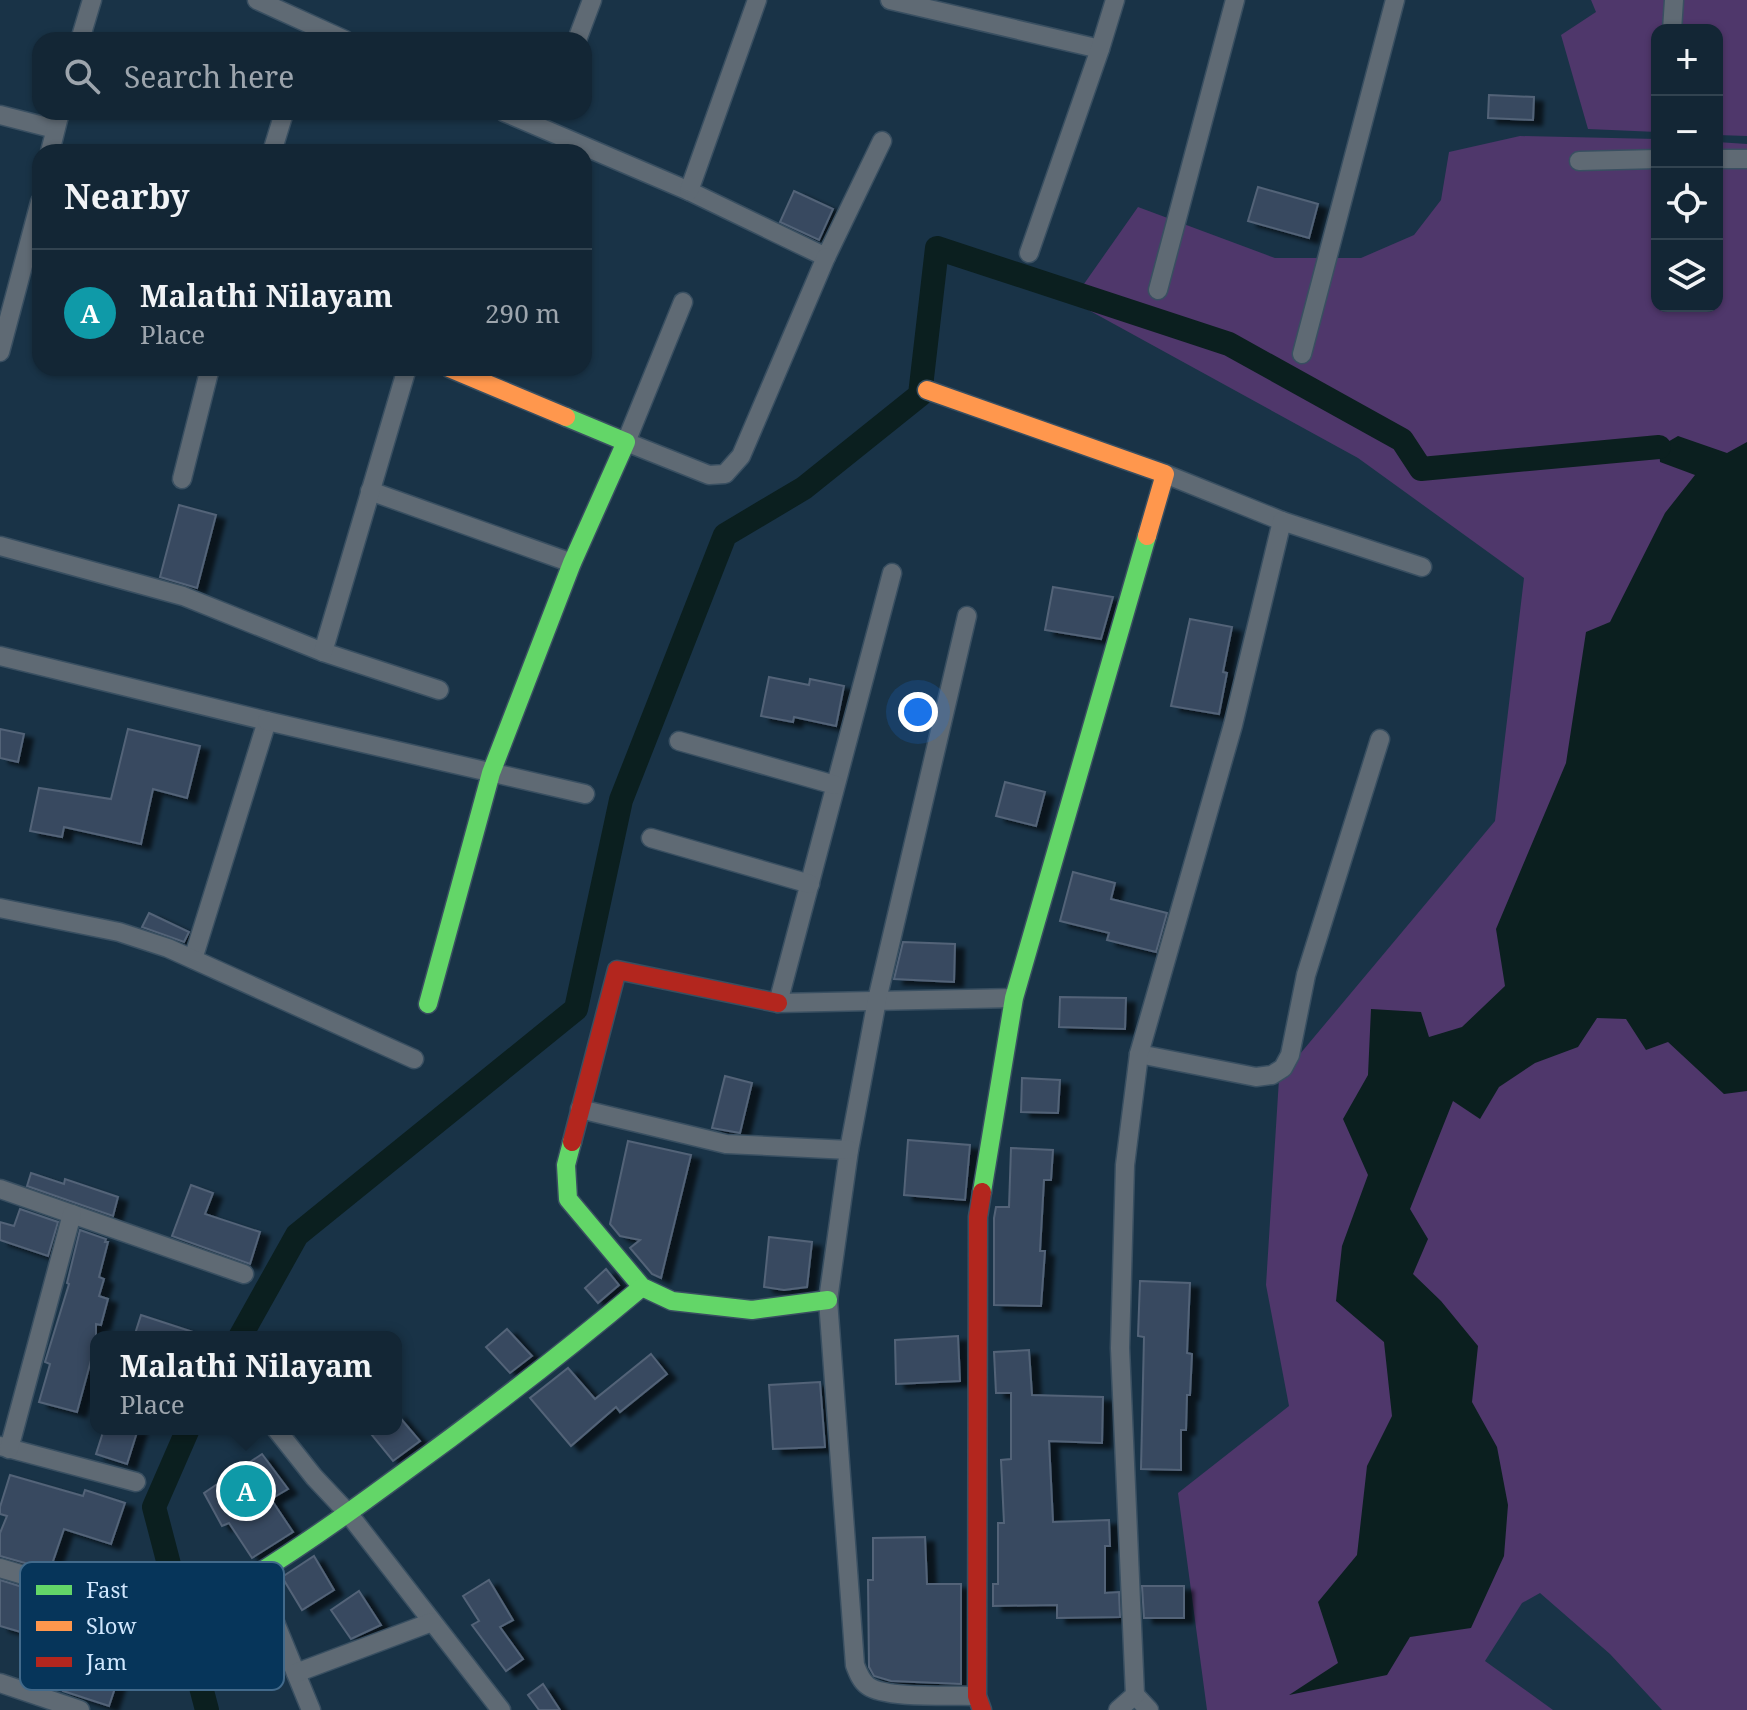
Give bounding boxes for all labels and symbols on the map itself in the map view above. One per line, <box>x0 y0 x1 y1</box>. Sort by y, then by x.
your location <box>898 692 938 732</box>
pin: A <box>220 1461 272 1521</box>
legend <box>20 1562 284 1690</box>
text: Fast <box>86 1574 128 1604</box>
text: Slow <box>86 1610 136 1640</box>
text: Jam <box>85 1646 127 1676</box>

